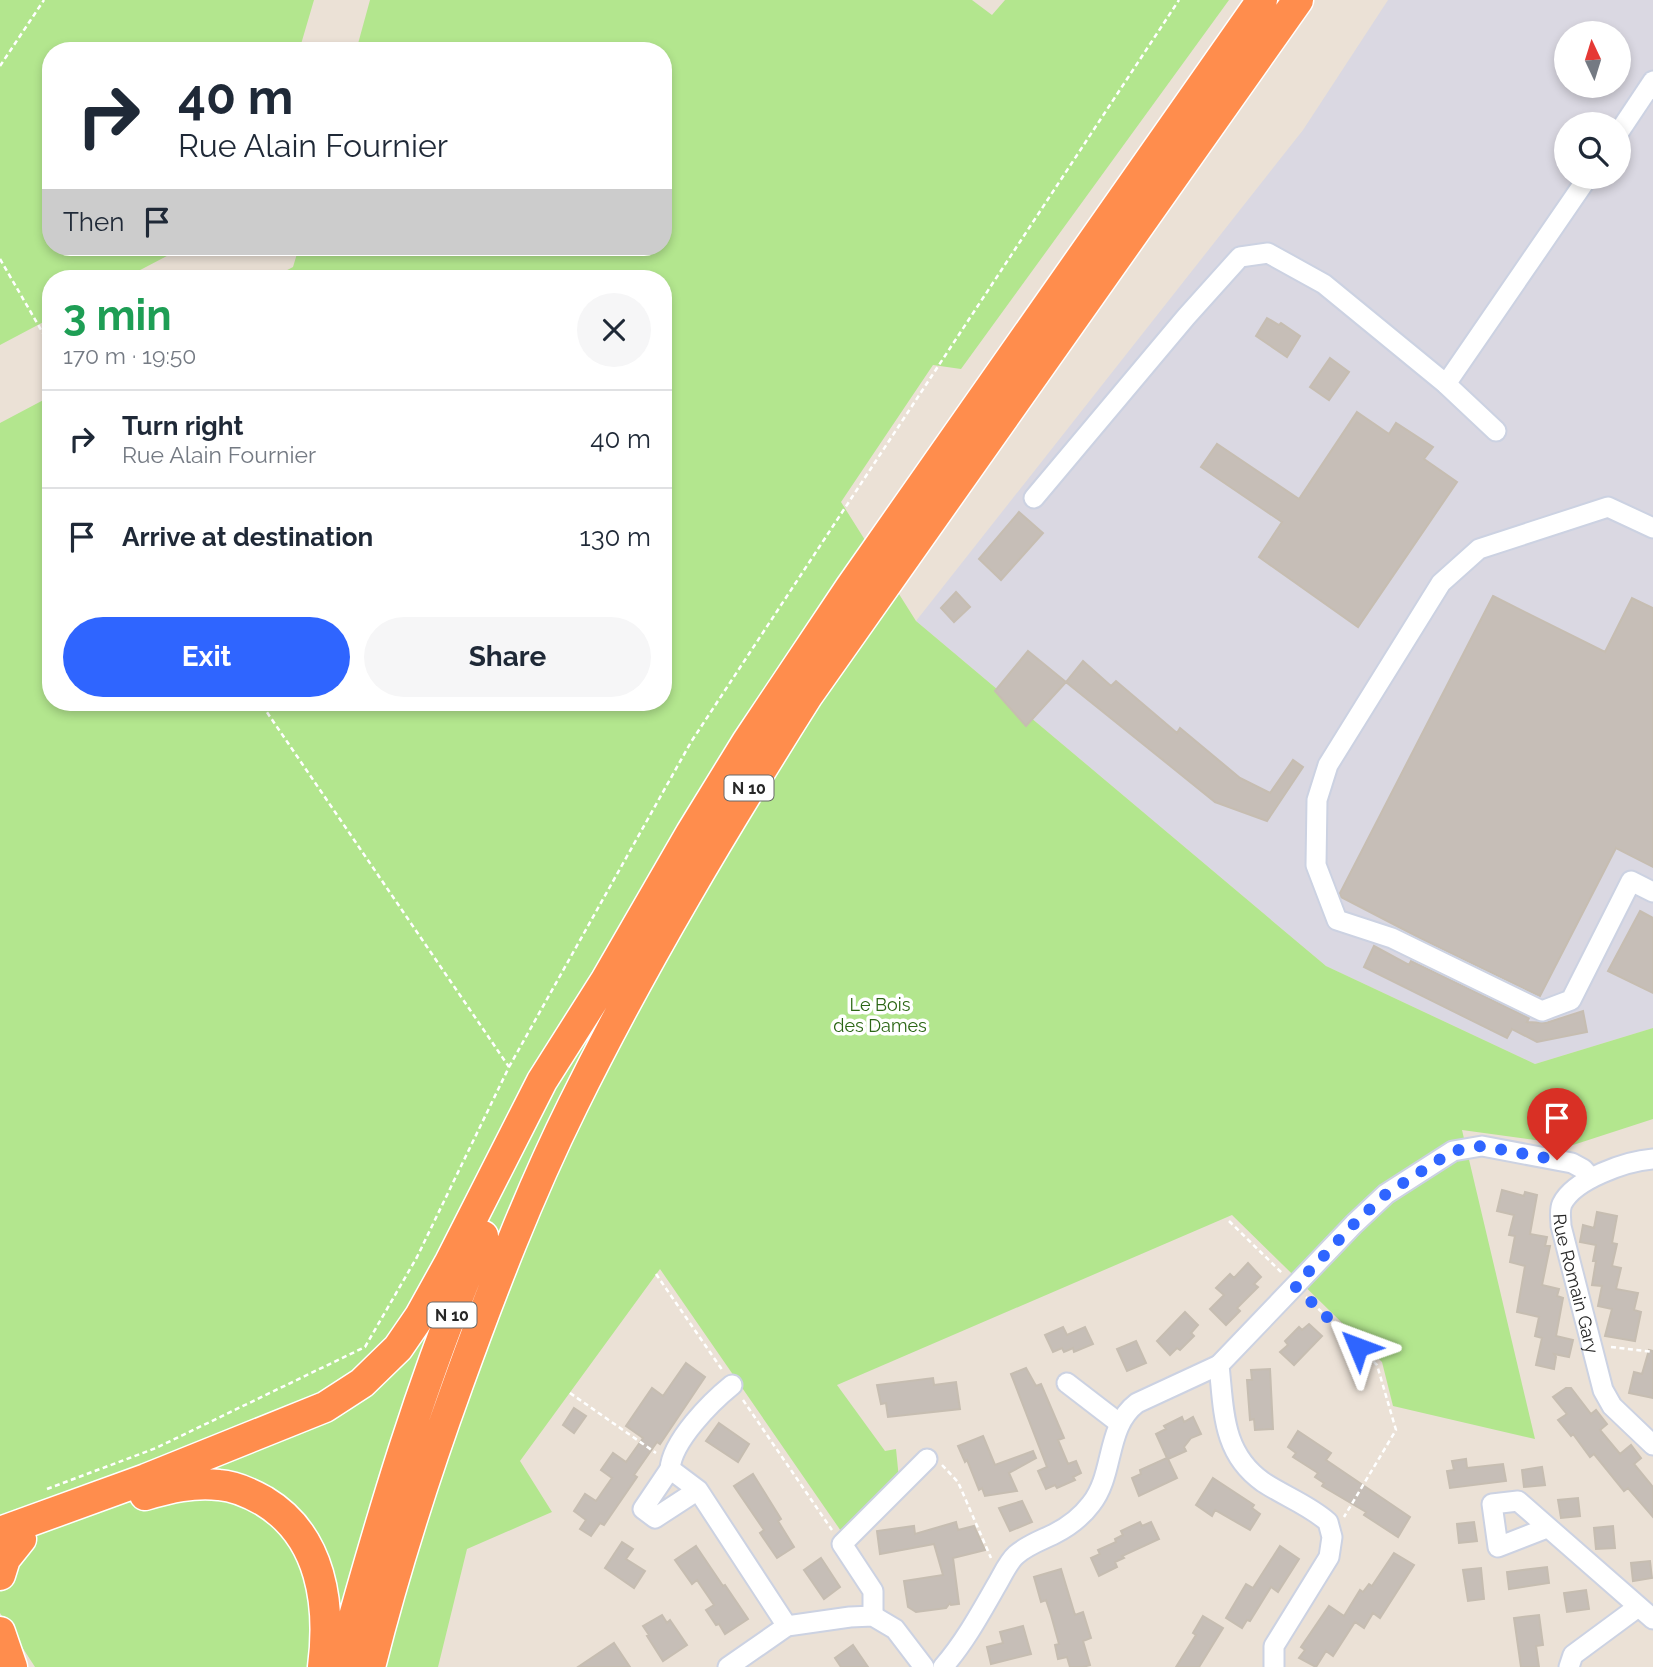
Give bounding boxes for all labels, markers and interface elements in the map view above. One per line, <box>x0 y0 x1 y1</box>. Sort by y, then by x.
north arrow <box>1554 21 1631 98</box>
map controls <box>1554 21 1631 189</box>
text: 40 m <box>178 68 293 125</box>
icon: right <box>63 70 154 161</box>
button: search <box>1554 112 1631 189</box>
text: Rue Alain Fournier <box>178 127 448 164</box>
icon: arrive <box>138 203 176 241</box>
text: Then <box>63 207 124 237</box>
text: 3 min <box>63 291 172 340</box>
button: close <box>577 293 651 367</box>
text: 170 m · 19:50 <box>63 342 196 369</box>
text: Turn right <box>122 411 243 441</box>
icon: right <box>63 420 101 458</box>
text: 40 m <box>590 424 651 454</box>
text: Rue Alain Fournier <box>122 441 316 468</box>
icon: arrive <box>63 518 101 556</box>
text: Arrive at destination <box>122 522 373 552</box>
text: 130 m <box>580 522 651 552</box>
button: Exit <box>63 617 350 697</box>
button: Share <box>364 617 651 697</box>
road number: N 10 <box>724 776 774 800</box>
park label: Le Bois des Dames <box>833 994 927 1036</box>
pin <box>1527 1088 1587 1160</box>
icon: arrive <box>1538 1099 1576 1137</box>
street label: Rue Romain Gary <box>1550 1213 1604 1356</box>
road number: N 10 <box>428 1302 476 1328</box>
position arrow <box>1321 1310 1395 1384</box>

